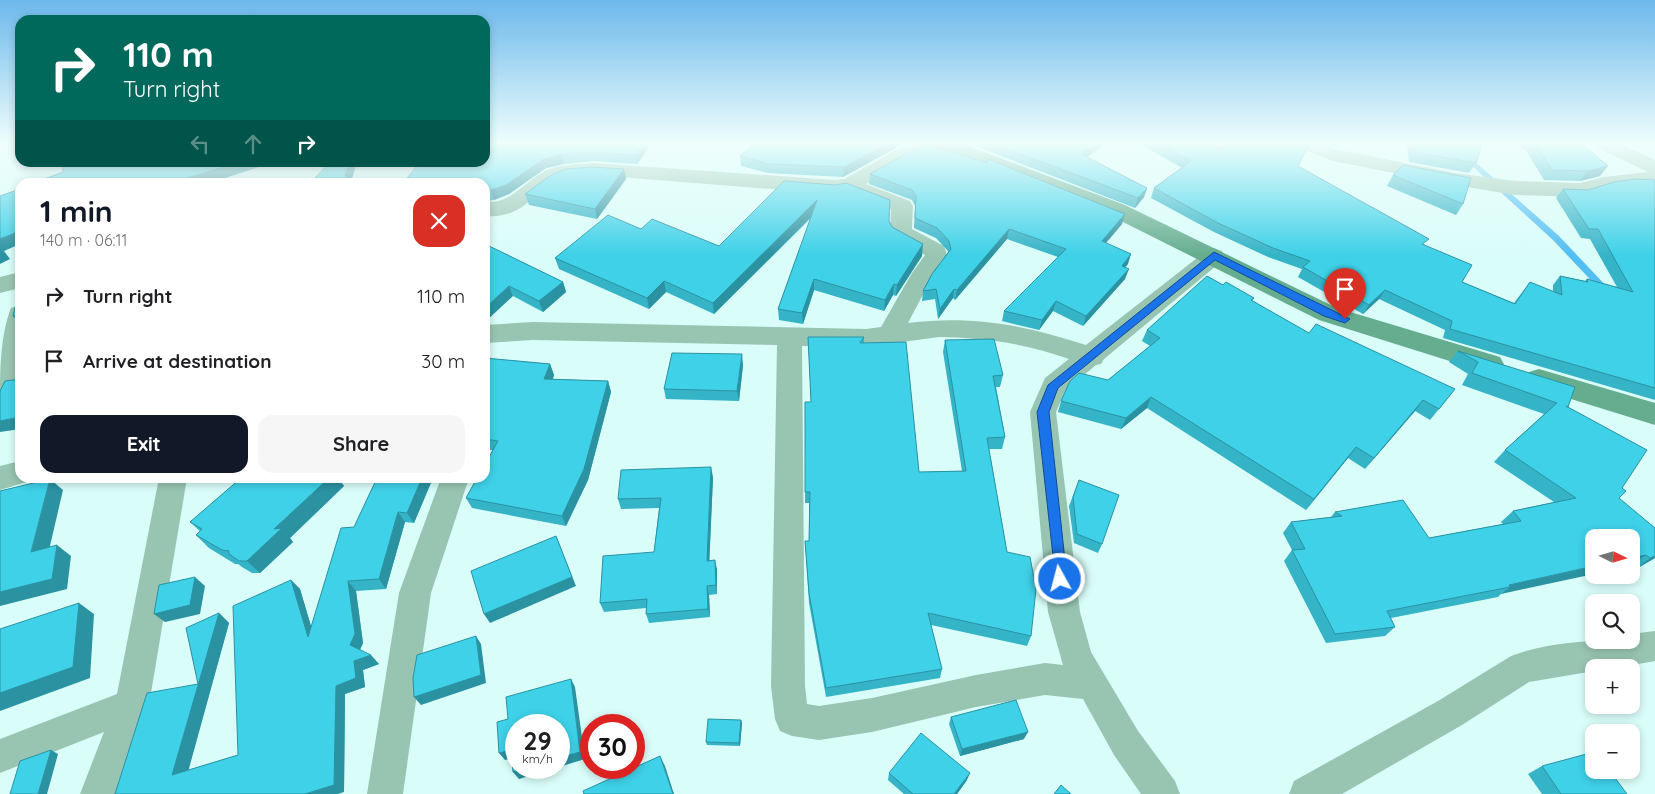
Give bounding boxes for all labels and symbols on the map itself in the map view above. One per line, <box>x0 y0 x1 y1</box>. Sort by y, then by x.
pin <box>1324 268 1366 319</box>
north arrow <box>1585 529 1640 584</box>
position arrow <box>1033 552 1085 604</box>
speed limit sign: 30 <box>580 714 645 779</box>

